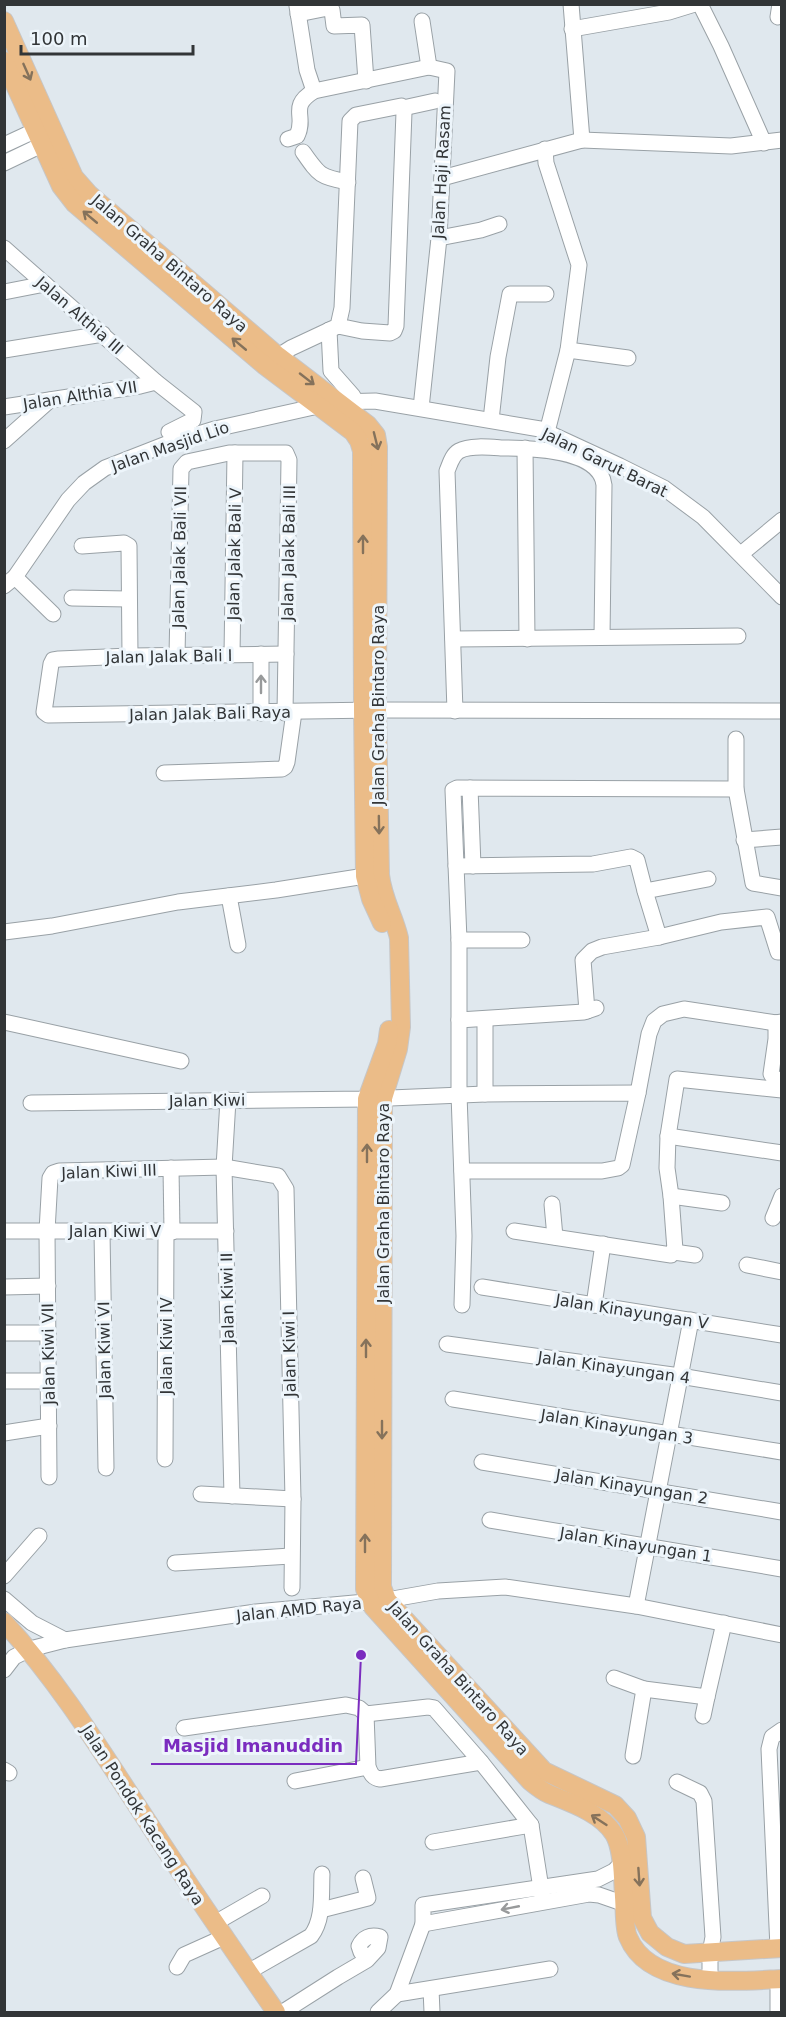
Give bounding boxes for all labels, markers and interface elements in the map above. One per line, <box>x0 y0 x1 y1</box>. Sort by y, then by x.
scale bar <box>21 18 194 56</box>
text: 100 m <box>30 28 88 49</box>
one-way arrow <box>23 63 34 81</box>
street label: Jalan Haji Rasam <box>428 105 454 240</box>
street label: Jalan Graha Bintaro Raya <box>87 190 252 336</box>
one-way arrow <box>83 210 98 224</box>
street label: Jalan Althia III <box>31 272 127 358</box>
one-way arrow <box>232 337 247 351</box>
one-way arrow <box>298 372 314 385</box>
street label: Jalan Althia VII <box>21 377 139 414</box>
street label: Jalan Masjid Lio <box>108 417 232 476</box>
street label: Jalan Garut Barat <box>538 423 671 501</box>
one-way arrow <box>370 431 382 450</box>
street label: Jalan Jalak Bali III <box>278 485 299 622</box>
street label: Jalan Jalak Bali VII <box>169 486 190 629</box>
street label: Jalan Jalak Bali V <box>224 487 245 622</box>
one-way arrow <box>357 535 369 555</box>
street label: Jalan Graha Bintaro Raya <box>369 605 388 806</box>
street label: Jalan Jalak Bali I <box>105 646 232 667</box>
one-way arrow <box>255 674 267 694</box>
street label: Jalan Jalak Bali Raya <box>128 703 291 724</box>
one-way arrow <box>373 814 385 834</box>
street label: Jalan Kiwi <box>168 1090 245 1111</box>
street label: Jalan Graha Bintaro Raya <box>374 1103 393 1304</box>
one-way arrow <box>361 1144 373 1164</box>
street label: Jalan Kiwi III <box>60 1160 157 1183</box>
street label: Jalan Kiwi V <box>68 1222 161 1241</box>
street label: Jalan Kiwi II <box>217 1252 238 1345</box>
street label: Jalan Kinayungan V <box>553 1290 710 1333</box>
street label: Jalan Kiwi IV <box>157 1297 176 1396</box>
street label: Jalan Kiwi VI <box>94 1301 115 1400</box>
street label: Jalan Kiwi VII <box>38 1303 59 1406</box>
street label: Jalan Kiwi I <box>279 1311 300 1398</box>
one-way arrow <box>360 1339 372 1359</box>
street label: Jalan Kinayungan 4 <box>535 1347 692 1388</box>
street label: Jalan Kinayungan 3 <box>538 1405 694 1448</box>
one-way arrow <box>376 1419 388 1439</box>
street label: Jalan Kinayungan 2 <box>553 1465 709 1508</box>
street label: Jalan Kinayungan 1 <box>557 1523 713 1566</box>
one-way arrow <box>359 1534 371 1554</box>
street label: Jalan AMD Raya <box>234 1593 363 1626</box>
street label: Jalan Graha Bintaro Raya <box>384 1597 533 1759</box>
street label: Jalan Pondok Kacang Raya <box>77 1721 208 1909</box>
callout: Masjid Imanuddin <box>151 1728 356 1764</box>
text: Masjid Imanuddin <box>163 1735 343 1756</box>
one-way arrow <box>591 1813 608 1825</box>
one-way arrow <box>634 1866 645 1886</box>
one-way arrow <box>501 1903 521 1914</box>
one-way arrow <box>672 1970 692 1981</box>

